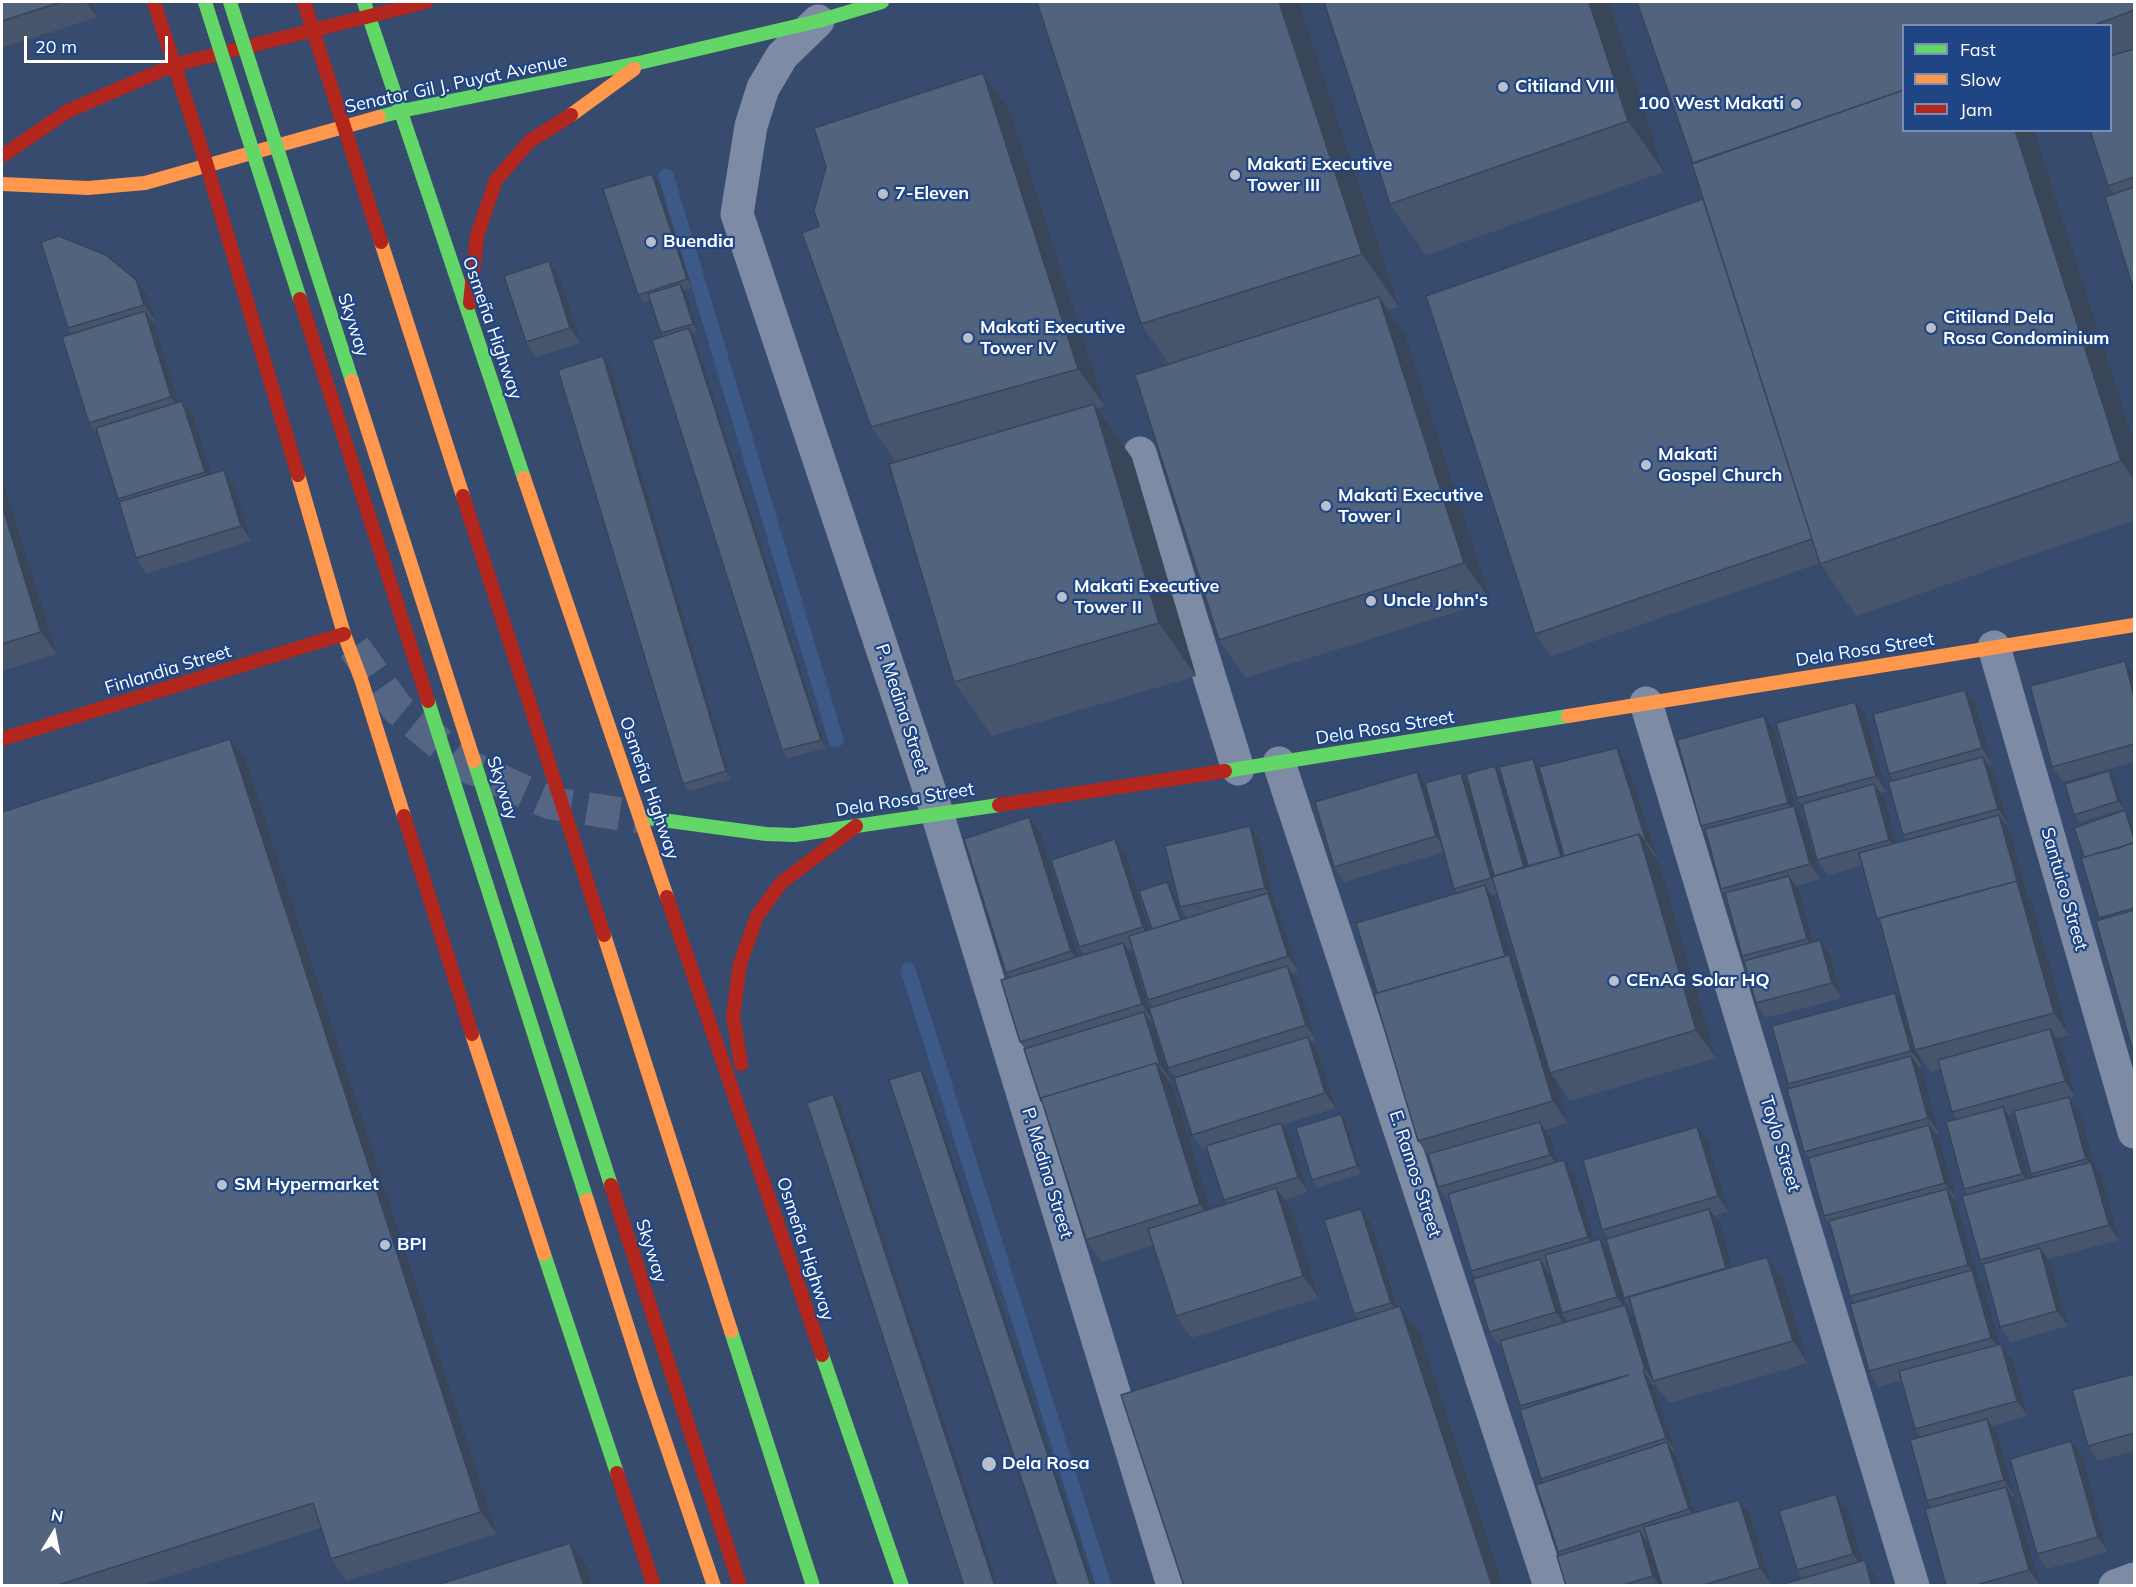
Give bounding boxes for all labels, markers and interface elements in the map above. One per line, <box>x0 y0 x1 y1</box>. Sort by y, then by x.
scale bar <box>27 24 171 62</box>
legend <box>1902 24 2112 132</box>
text: 20 m <box>35 35 77 58</box>
text: Fast <box>1960 38 1996 61</box>
street label: Senator Gil J. Puyat Avenue <box>343 50 569 118</box>
text: Slow <box>1960 68 2001 91</box>
place label: Citiland VIII <box>1515 76 1615 98</box>
marker: Citiland VIII <box>1496 80 1510 94</box>
place label: 100 West Makati <box>1638 93 1784 115</box>
marker: 100 West Makati <box>1789 97 1803 111</box>
text: Jam <box>1960 98 1993 121</box>
place label: Makati Executive Tower III <box>1247 154 1392 196</box>
marker: Makati Executive Tower III <box>1228 168 1242 182</box>
place label: 7-Eleven <box>895 183 969 205</box>
marker: 7-Eleven <box>876 187 890 201</box>
place label: Buendia <box>663 231 734 253</box>
marker: Buendia <box>644 235 658 249</box>
street label: Osmeña Highway <box>457 254 527 402</box>
street label: Skyway <box>333 290 373 360</box>
place label: Citiland Dela Rosa Condominium <box>1943 307 2110 350</box>
place label: Makati Executive Tower IV <box>980 317 1125 360</box>
marker: Citiland Dela Rosa Condominium <box>1924 321 1938 335</box>
marker: Makati Executive Tower IV <box>961 331 975 345</box>
place label: Makati Gospel Church <box>1658 444 1782 486</box>
marker: Makati Gospel Church <box>1639 458 1653 472</box>
place label: Makati Executive Tower I <box>1338 485 1483 528</box>
marker: Makati Executive Tower I <box>1319 499 1333 513</box>
place label: Makati Executive Tower II <box>1074 576 1219 618</box>
marker: Makati Executive Tower II <box>1055 590 1069 604</box>
place label: Uncle John's <box>1383 590 1488 612</box>
marker: Uncle John's <box>1364 594 1378 608</box>
street label: Dela Rosa Street <box>1794 628 1936 672</box>
street label: Finlandia Street <box>102 641 234 699</box>
street label: P. Medina Street <box>871 641 933 777</box>
street label: Dela Rosa Street <box>1314 706 1456 750</box>
street label: Osmeña Highway <box>614 714 684 862</box>
street label: Skyway <box>482 753 522 823</box>
street label: Dela Rosa Street <box>834 778 976 822</box>
street label: Santuico Street <box>2036 825 2092 953</box>
place label: CEnAG Solar HQ <box>1626 970 1770 992</box>
marker: CEnAG Solar HQ <box>1607 974 1621 988</box>
street label: Taylo Street <box>1755 1094 1805 1194</box>
street label: P. Medina Street <box>1017 1105 1077 1241</box>
street label: E. Ramos Street <box>1384 1108 1446 1240</box>
place label: SM Hypermarket <box>234 1174 379 1196</box>
street label: Osmeña Highway <box>772 1175 838 1323</box>
marker: SM Hypermarket <box>215 1178 229 1192</box>
street label: Skyway <box>631 1216 671 1286</box>
place label: BPI <box>397 1234 427 1256</box>
marker: BPI <box>378 1238 392 1252</box>
place label: Dela Rosa <box>1002 1453 1090 1475</box>
marker: Dela Rosa <box>980 1455 998 1473</box>
north arrow <box>24 1503 84 1563</box>
text: N <box>49 1504 65 1526</box>

